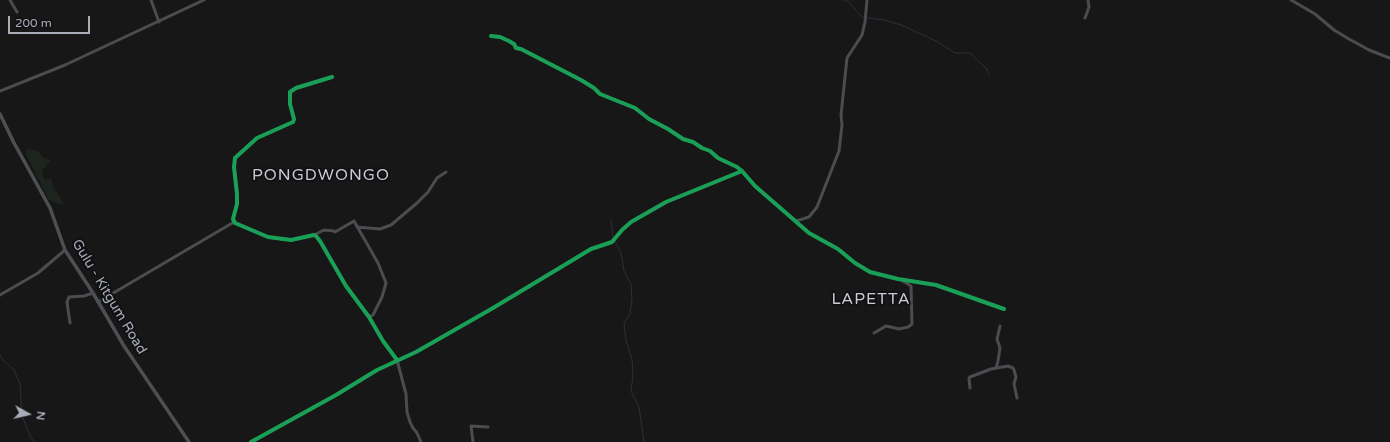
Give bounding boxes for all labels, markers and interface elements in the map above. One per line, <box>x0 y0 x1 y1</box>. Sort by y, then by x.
scale bar <box>10 8 92 34</box>
text: 200 m <box>15 16 52 30</box>
district label: PONGDWONGO <box>252 166 390 186</box>
street label: Gulu - Kitgum Road <box>68 236 150 358</box>
district label: LAPETTA <box>831 290 911 310</box>
north arrow <box>8 394 48 434</box>
text: N <box>33 410 47 421</box>

